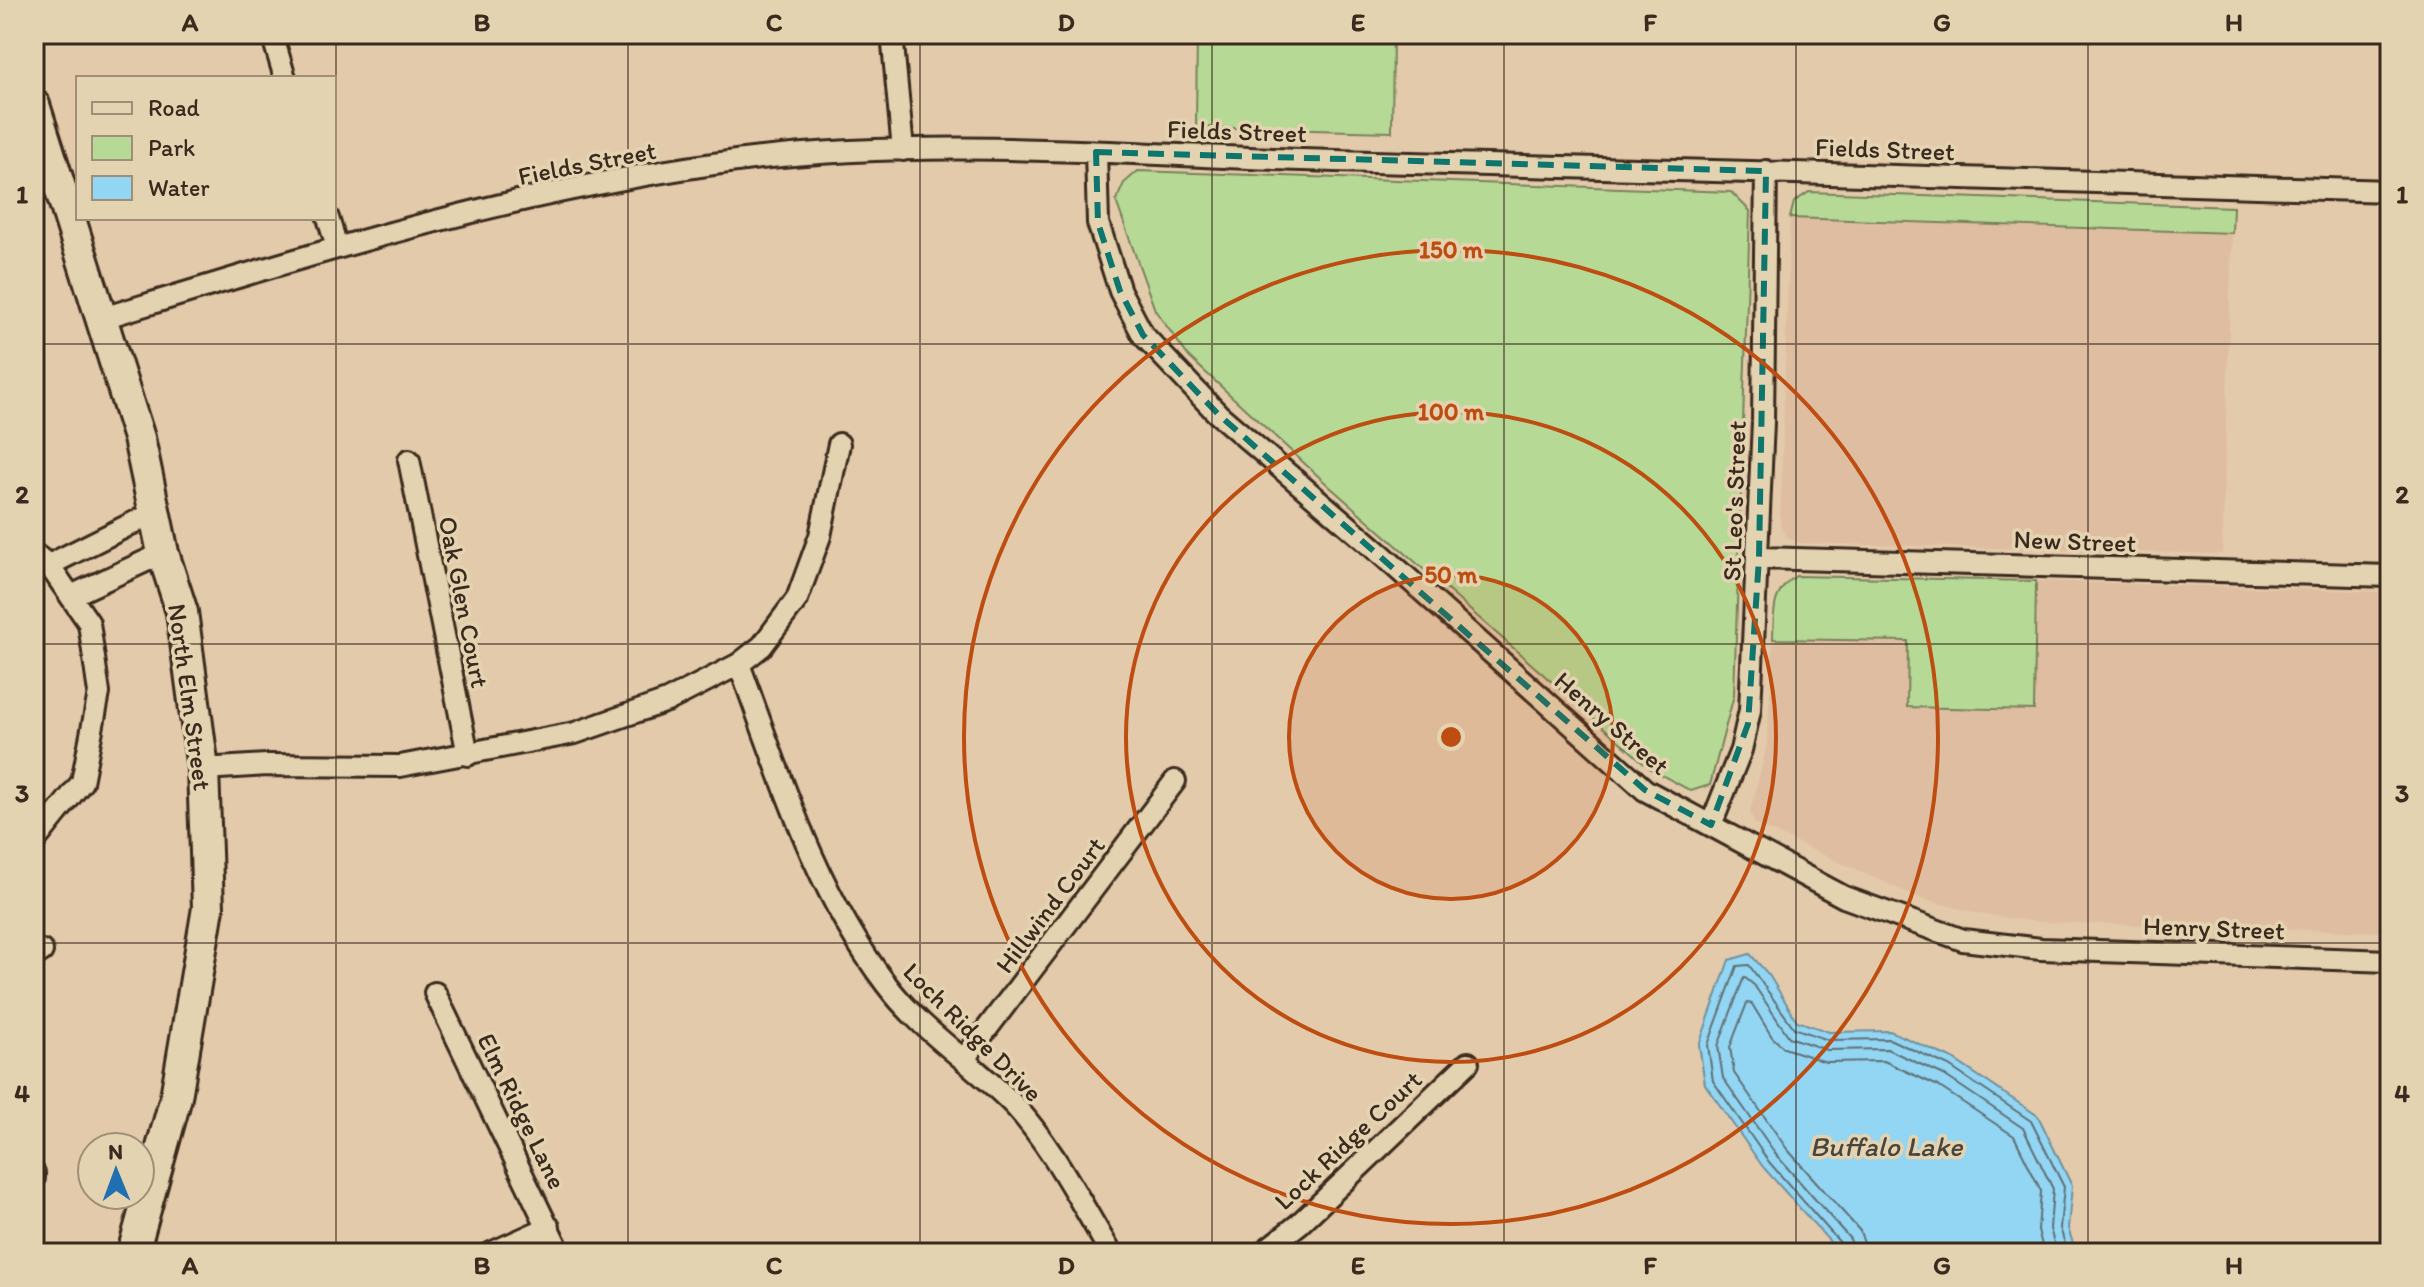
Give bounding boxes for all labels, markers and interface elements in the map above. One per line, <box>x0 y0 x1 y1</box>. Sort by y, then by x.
text: A <box>181 6 199 38</box>
text: B <box>474 6 491 38</box>
text: C <box>766 6 783 38</box>
text: D <box>1057 6 1075 38</box>
text: E <box>1351 6 1365 38</box>
text: F <box>1643 6 1657 38</box>
text: G <box>1933 6 1951 38</box>
text: H <box>2225 6 2243 38</box>
legend <box>76 76 336 220</box>
text: Road <box>148 93 200 122</box>
street label: Fields Street <box>1167 113 1308 149</box>
street label: Fields Street <box>1815 131 1956 167</box>
text: Park <box>148 133 195 162</box>
street label: Fields Street <box>515 134 659 192</box>
text: Water <box>148 173 210 202</box>
text: 1 <box>16 178 28 210</box>
text: 1 <box>2396 178 2408 210</box>
text: 150 m <box>1419 235 1484 264</box>
text: 100 m <box>1418 397 1485 426</box>
street label: St Leo's Street <box>1715 420 1753 582</box>
text: 2 <box>15 478 29 510</box>
text: 2 <box>2395 478 2409 510</box>
street label: Oak Glen Court <box>432 514 496 691</box>
street label: New Street <box>2013 523 2137 559</box>
text: 50 m <box>1425 560 1478 589</box>
street label: North Elm Street <box>161 602 219 793</box>
street label: Henry Street <box>1548 664 1676 782</box>
centre of rings <box>1437 723 1465 751</box>
text: 3 <box>15 777 29 809</box>
text: 3 <box>2395 777 2409 809</box>
street label: Hillwind Court <box>988 830 1112 980</box>
street label: Henry Street <box>2143 910 2286 946</box>
street label: Loch Ridge Drive <box>896 955 1050 1109</box>
street label: Elm Ridge Lane <box>470 1028 574 1194</box>
street label: Lock Ridge Court <box>1268 1063 1429 1217</box>
text: 4 <box>14 1077 30 1109</box>
text: 4 <box>2394 1077 2410 1109</box>
water label: Buffalo Lake <box>1810 1129 1964 1163</box>
north arrow <box>76 1131 156 1211</box>
text: N <box>108 1138 123 1165</box>
text: A <box>181 1249 199 1281</box>
text: B <box>474 1249 491 1281</box>
text: C <box>766 1249 783 1281</box>
text: D <box>1057 1249 1075 1281</box>
text: E <box>1351 1249 1365 1281</box>
text: F <box>1643 1249 1657 1281</box>
text: G <box>1933 1249 1951 1281</box>
text: H <box>2225 1249 2243 1281</box>

